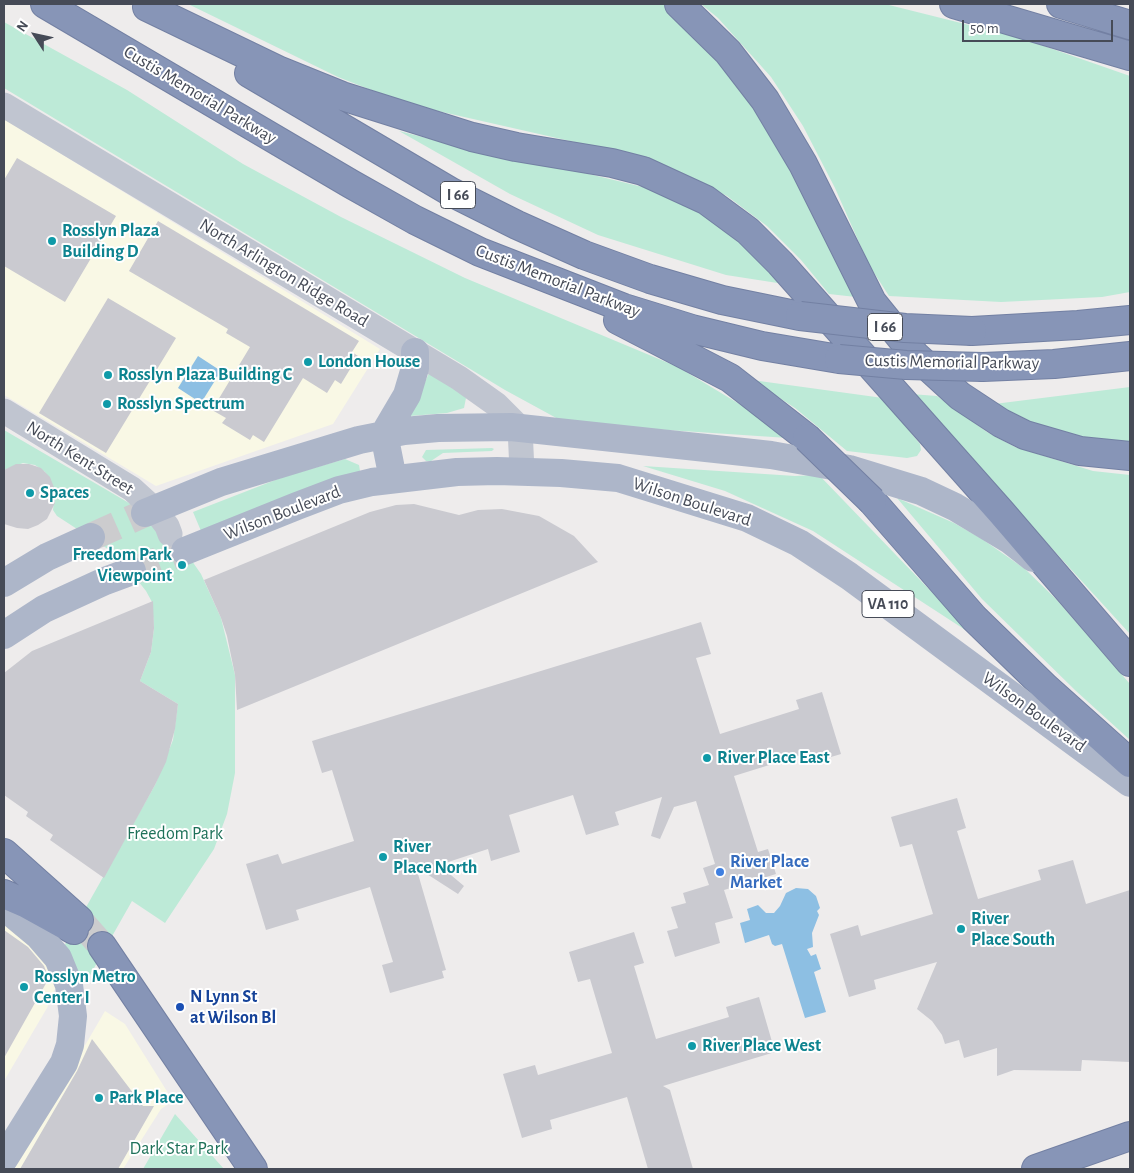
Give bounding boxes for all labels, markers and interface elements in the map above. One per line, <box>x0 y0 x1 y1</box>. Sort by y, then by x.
north arrow <box>10 10 60 60</box>
scale bar <box>964 10 1115 42</box>
text: N <box>14 18 31 34</box>
text: 50 m <box>970 21 999 36</box>
street label: Custis Memorial Parkway <box>120 41 280 149</box>
road number: I 66 <box>440 182 476 208</box>
street label: North Arlington Ridge Road <box>196 214 372 332</box>
place label: Rosslyn Plaza Building D <box>62 220 159 262</box>
marker: Rosslyn Plaza Building D <box>46 235 58 247</box>
street label: Custis Memorial Parkway <box>473 240 643 322</box>
road number: I 66 <box>868 314 902 341</box>
street label: Custis Memorial Parkway <box>865 350 1039 374</box>
place label: London House <box>318 351 420 373</box>
marker: London House <box>302 356 314 368</box>
place label: Rosslyn Plaza Building C <box>118 364 292 386</box>
marker: Rosslyn Plaza Building C <box>102 369 114 381</box>
place label: Rosslyn Spectrum <box>117 393 245 415</box>
marker: Rosslyn Spectrum <box>101 398 113 410</box>
street label: North Kent Street <box>22 416 138 500</box>
street label: Wilson Boulevard <box>630 473 754 531</box>
street label: Wilson Boulevard <box>221 481 343 545</box>
place label: Spaces <box>40 482 89 504</box>
marker: Spaces <box>24 487 36 499</box>
place label: Freedom Park Viewpoint <box>72 544 172 586</box>
marker: Freedom Park Viewpoint <box>176 559 188 571</box>
road number: VA 110 <box>862 590 914 618</box>
street label: Wilson Boulevard <box>978 667 1090 757</box>
place label: River Place East <box>717 747 830 769</box>
marker: River Place East <box>701 752 713 764</box>
park label: Freedom Park <box>127 823 223 845</box>
place label: River Place North <box>393 836 477 879</box>
marker: River Place North <box>377 851 389 863</box>
place label: River Place Market <box>730 851 809 894</box>
marker: River Place Market <box>714 866 726 878</box>
place label: River Place South <box>971 908 1055 951</box>
marker: River Place South <box>955 923 967 935</box>
place label: Rosslyn Metro Center I <box>34 966 136 1009</box>
marker: Rosslyn Metro Center I <box>18 981 30 993</box>
place label: N Lynn St at Wilson Bl <box>190 986 276 1028</box>
marker: N Lynn St at Wilson Bl <box>174 1001 186 1013</box>
place label: River Place West <box>702 1035 821 1057</box>
marker: River Place West <box>686 1040 698 1052</box>
place label: Park Place <box>109 1087 184 1109</box>
marker: Park Place <box>93 1092 105 1104</box>
park label: Dark Star Park <box>130 1138 228 1160</box>

